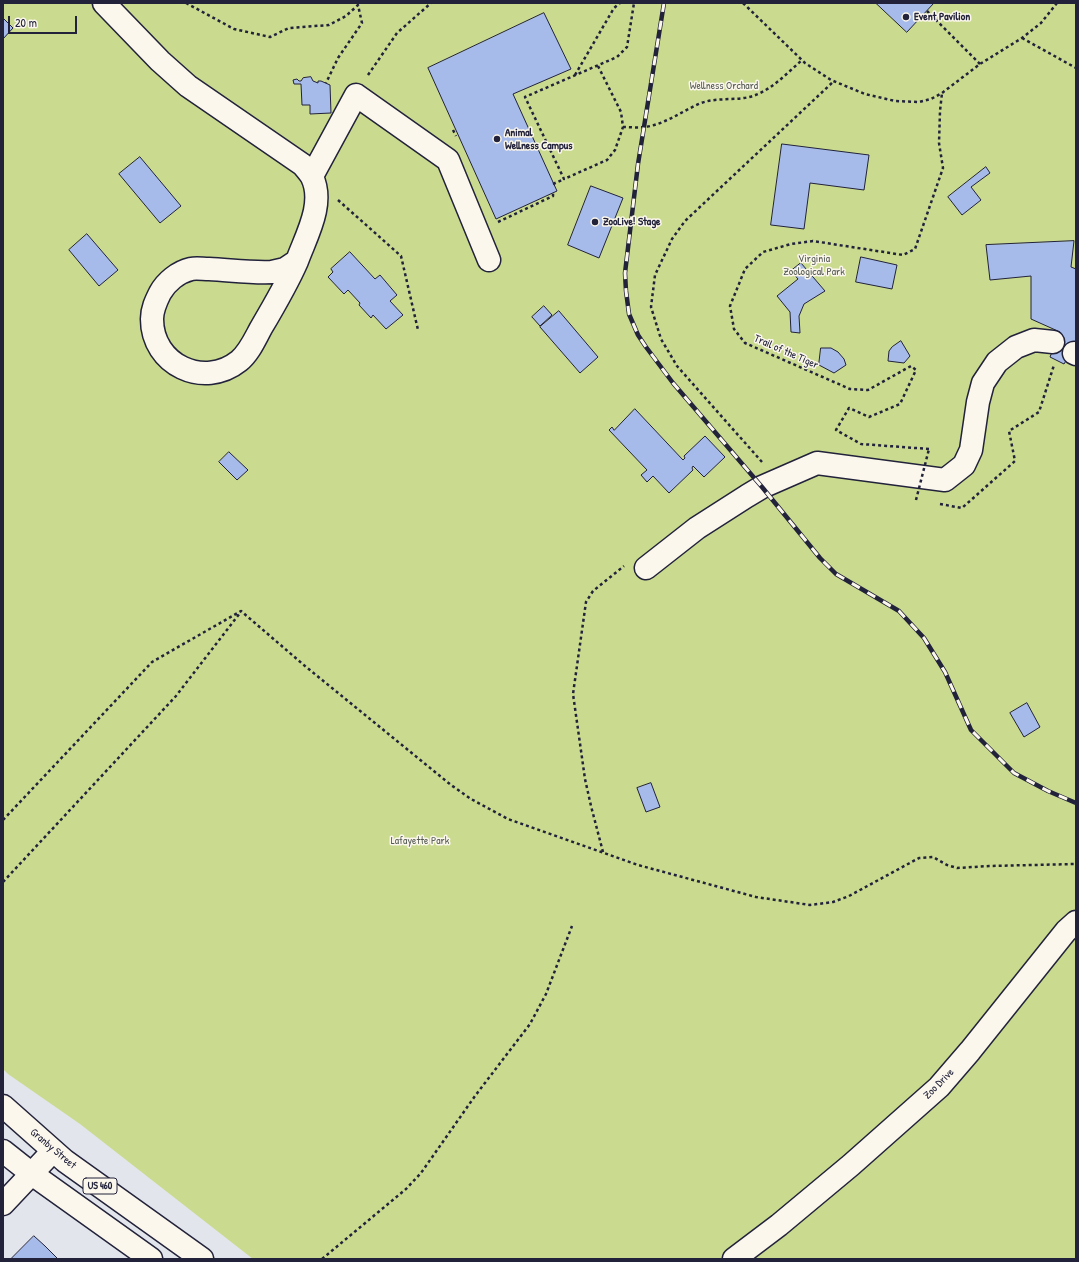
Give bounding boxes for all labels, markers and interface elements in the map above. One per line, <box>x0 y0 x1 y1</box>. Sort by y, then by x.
scale bar <box>10 8 79 34</box>
place label: Event Pavilion <box>914 10 970 24</box>
marker: Event Pavilion <box>901 12 911 22</box>
text: 20 m <box>15 14 37 31</box>
park label: Wellness Orchard <box>690 79 758 93</box>
place label: Animal Wellness Campus <box>505 126 572 152</box>
marker: Animal Wellness Campus <box>492 134 502 144</box>
place label: ZooLive! Stage <box>603 215 660 229</box>
marker: ZooLive! Stage <box>590 217 600 227</box>
park label: Virginia Zoological Park <box>783 252 845 278</box>
street label: Trail of the Tiger <box>752 332 820 372</box>
park label: Lafayette Park <box>391 834 449 848</box>
street label: Zoo Drive <box>921 1066 957 1102</box>
street label: Granby Street <box>27 1126 79 1172</box>
road number: US 460 <box>83 1178 117 1194</box>

